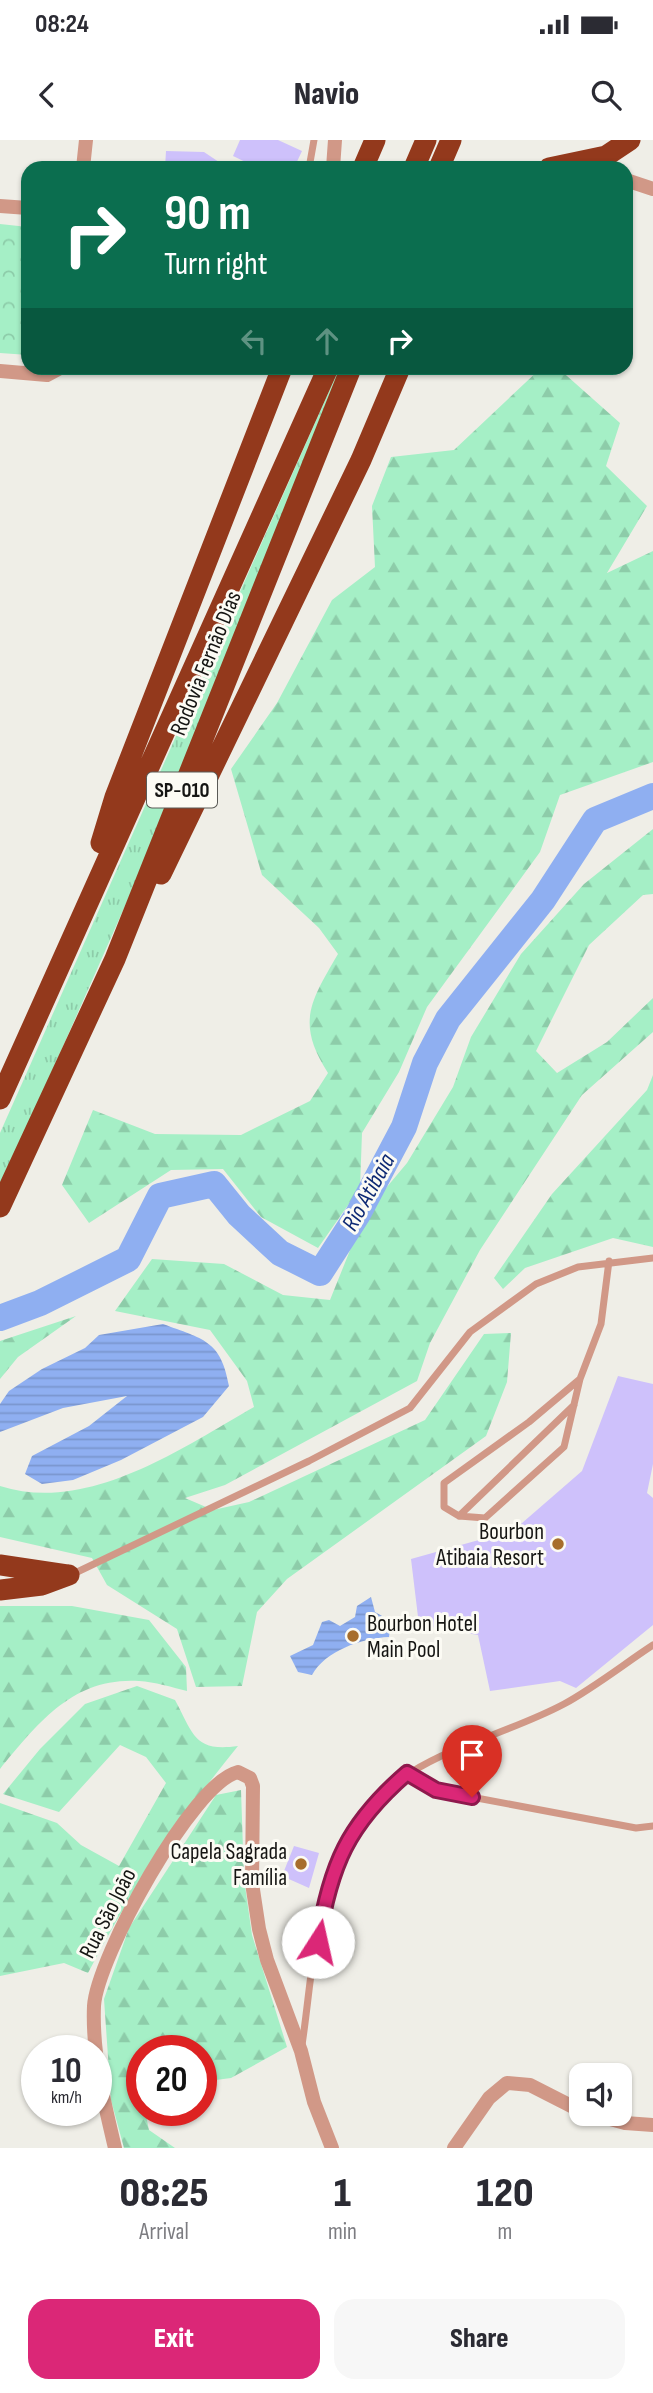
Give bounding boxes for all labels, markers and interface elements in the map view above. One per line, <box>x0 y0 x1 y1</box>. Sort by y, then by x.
text: 08:24 <box>35 9 89 40</box>
text: Navio <box>294 75 359 114</box>
icon: back <box>28 76 66 114</box>
icon: search <box>587 76 625 114</box>
text: 90 m <box>164 185 251 244</box>
icon: right <box>49 189 140 280</box>
text: Turn right <box>164 245 268 284</box>
icon: left <box>235 322 273 360</box>
icon: ahead <box>308 322 346 360</box>
icon: right <box>381 322 419 360</box>
street label: Rodovia Fernão Dias <box>164 587 248 740</box>
road number: SP-010 <box>147 772 217 808</box>
water label: Rio Atibaia <box>335 1148 402 1236</box>
place label: Bourbon Atibaia Resort <box>435 1518 544 1572</box>
marker: Bourbon Atibaia Resort <box>550 1536 566 1552</box>
place label: Bourbon Hotel Main Pool <box>367 1610 477 1664</box>
marker: Bourbon Hotel Main Pool <box>345 1628 361 1644</box>
pin <box>442 1725 502 1797</box>
icon: arrive <box>453 1736 491 1774</box>
place label: Capela Sagrada Família <box>170 1838 287 1892</box>
marker: Capela Sagrada Família <box>293 1856 309 1872</box>
street label: Rua São João <box>73 1864 142 1963</box>
position arrow <box>281 1905 355 1979</box>
speed limit sign: 20 <box>126 2035 217 2126</box>
text: 10 <box>51 2050 82 2093</box>
map controls <box>569 2063 632 2126</box>
button: sound <box>569 2063 632 2126</box>
text: km/h <box>51 2087 82 2108</box>
text: 08:25 <box>119 2168 209 2219</box>
text: 1 <box>334 2168 351 2219</box>
text: 120 <box>476 2168 534 2219</box>
text: Arrival <box>139 2218 189 2246</box>
text: min <box>328 2218 357 2246</box>
text: m <box>498 2218 512 2246</box>
button: Exit <box>28 2299 320 2379</box>
button: Share <box>334 2299 625 2379</box>

